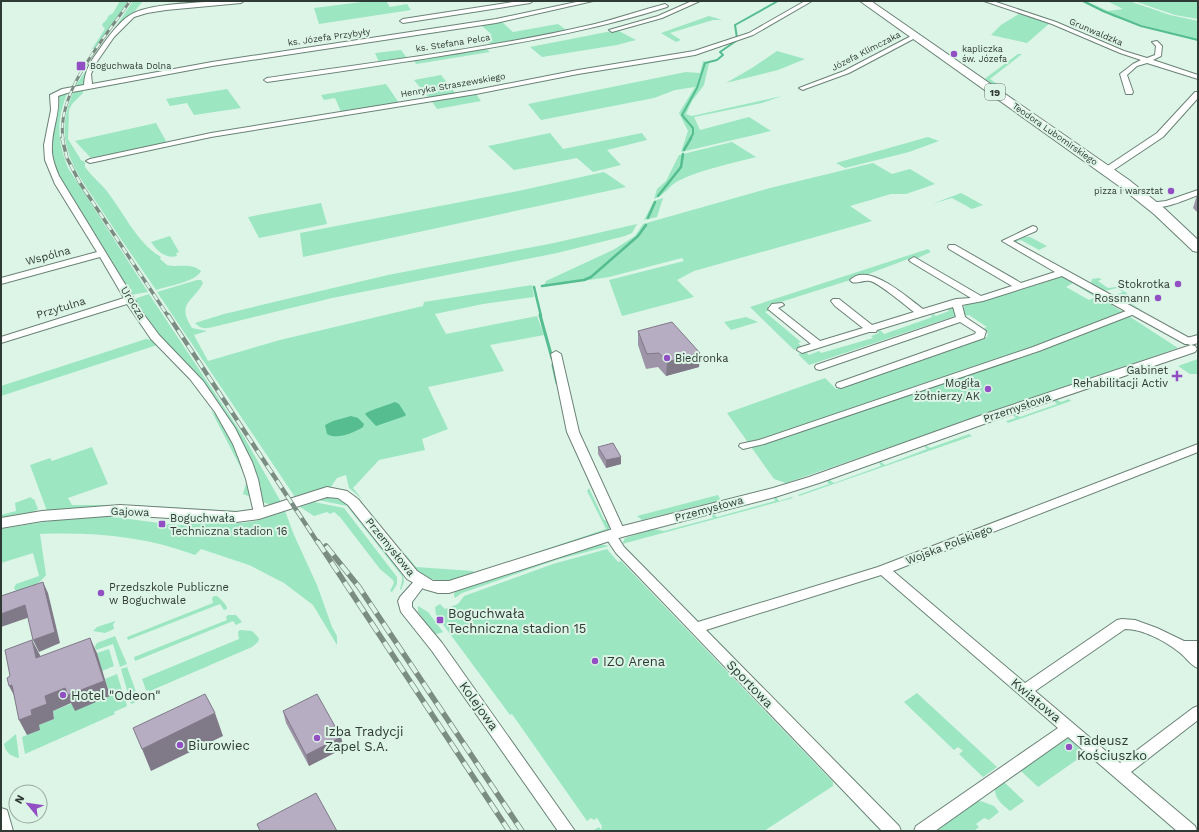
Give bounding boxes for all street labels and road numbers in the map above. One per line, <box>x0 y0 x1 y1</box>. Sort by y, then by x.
street label: Grunwaldzka <box>1068 16 1124 48</box>
street label: ks. Józefa Przybyły <box>287 26 371 48</box>
street label: Józefa Klimczaka <box>830 29 902 73</box>
street label: ks. Stefana Pelca <box>415 32 491 54</box>
street label: Henryka Straszewskiego <box>400 71 506 99</box>
road number: 19 <box>985 84 1005 100</box>
street label: Teodora Lubomirskiego <box>1011 101 1099 167</box>
street label: Wspólna <box>24 244 72 268</box>
street label: Urocza <box>118 284 148 322</box>
street label: Przytulna <box>35 294 87 322</box>
street label: Przemysłowa <box>981 390 1053 426</box>
street label: Przemysłowa <box>673 494 745 524</box>
street label: Gajowa <box>110 505 150 519</box>
street label: Przemysłowa <box>363 515 417 579</box>
street label: Wojska Polskiego <box>904 522 994 568</box>
street label: Sportowa <box>724 657 777 711</box>
street label: Kwiatowa <box>1008 675 1065 726</box>
street label: Kolejowa <box>456 679 502 734</box>

